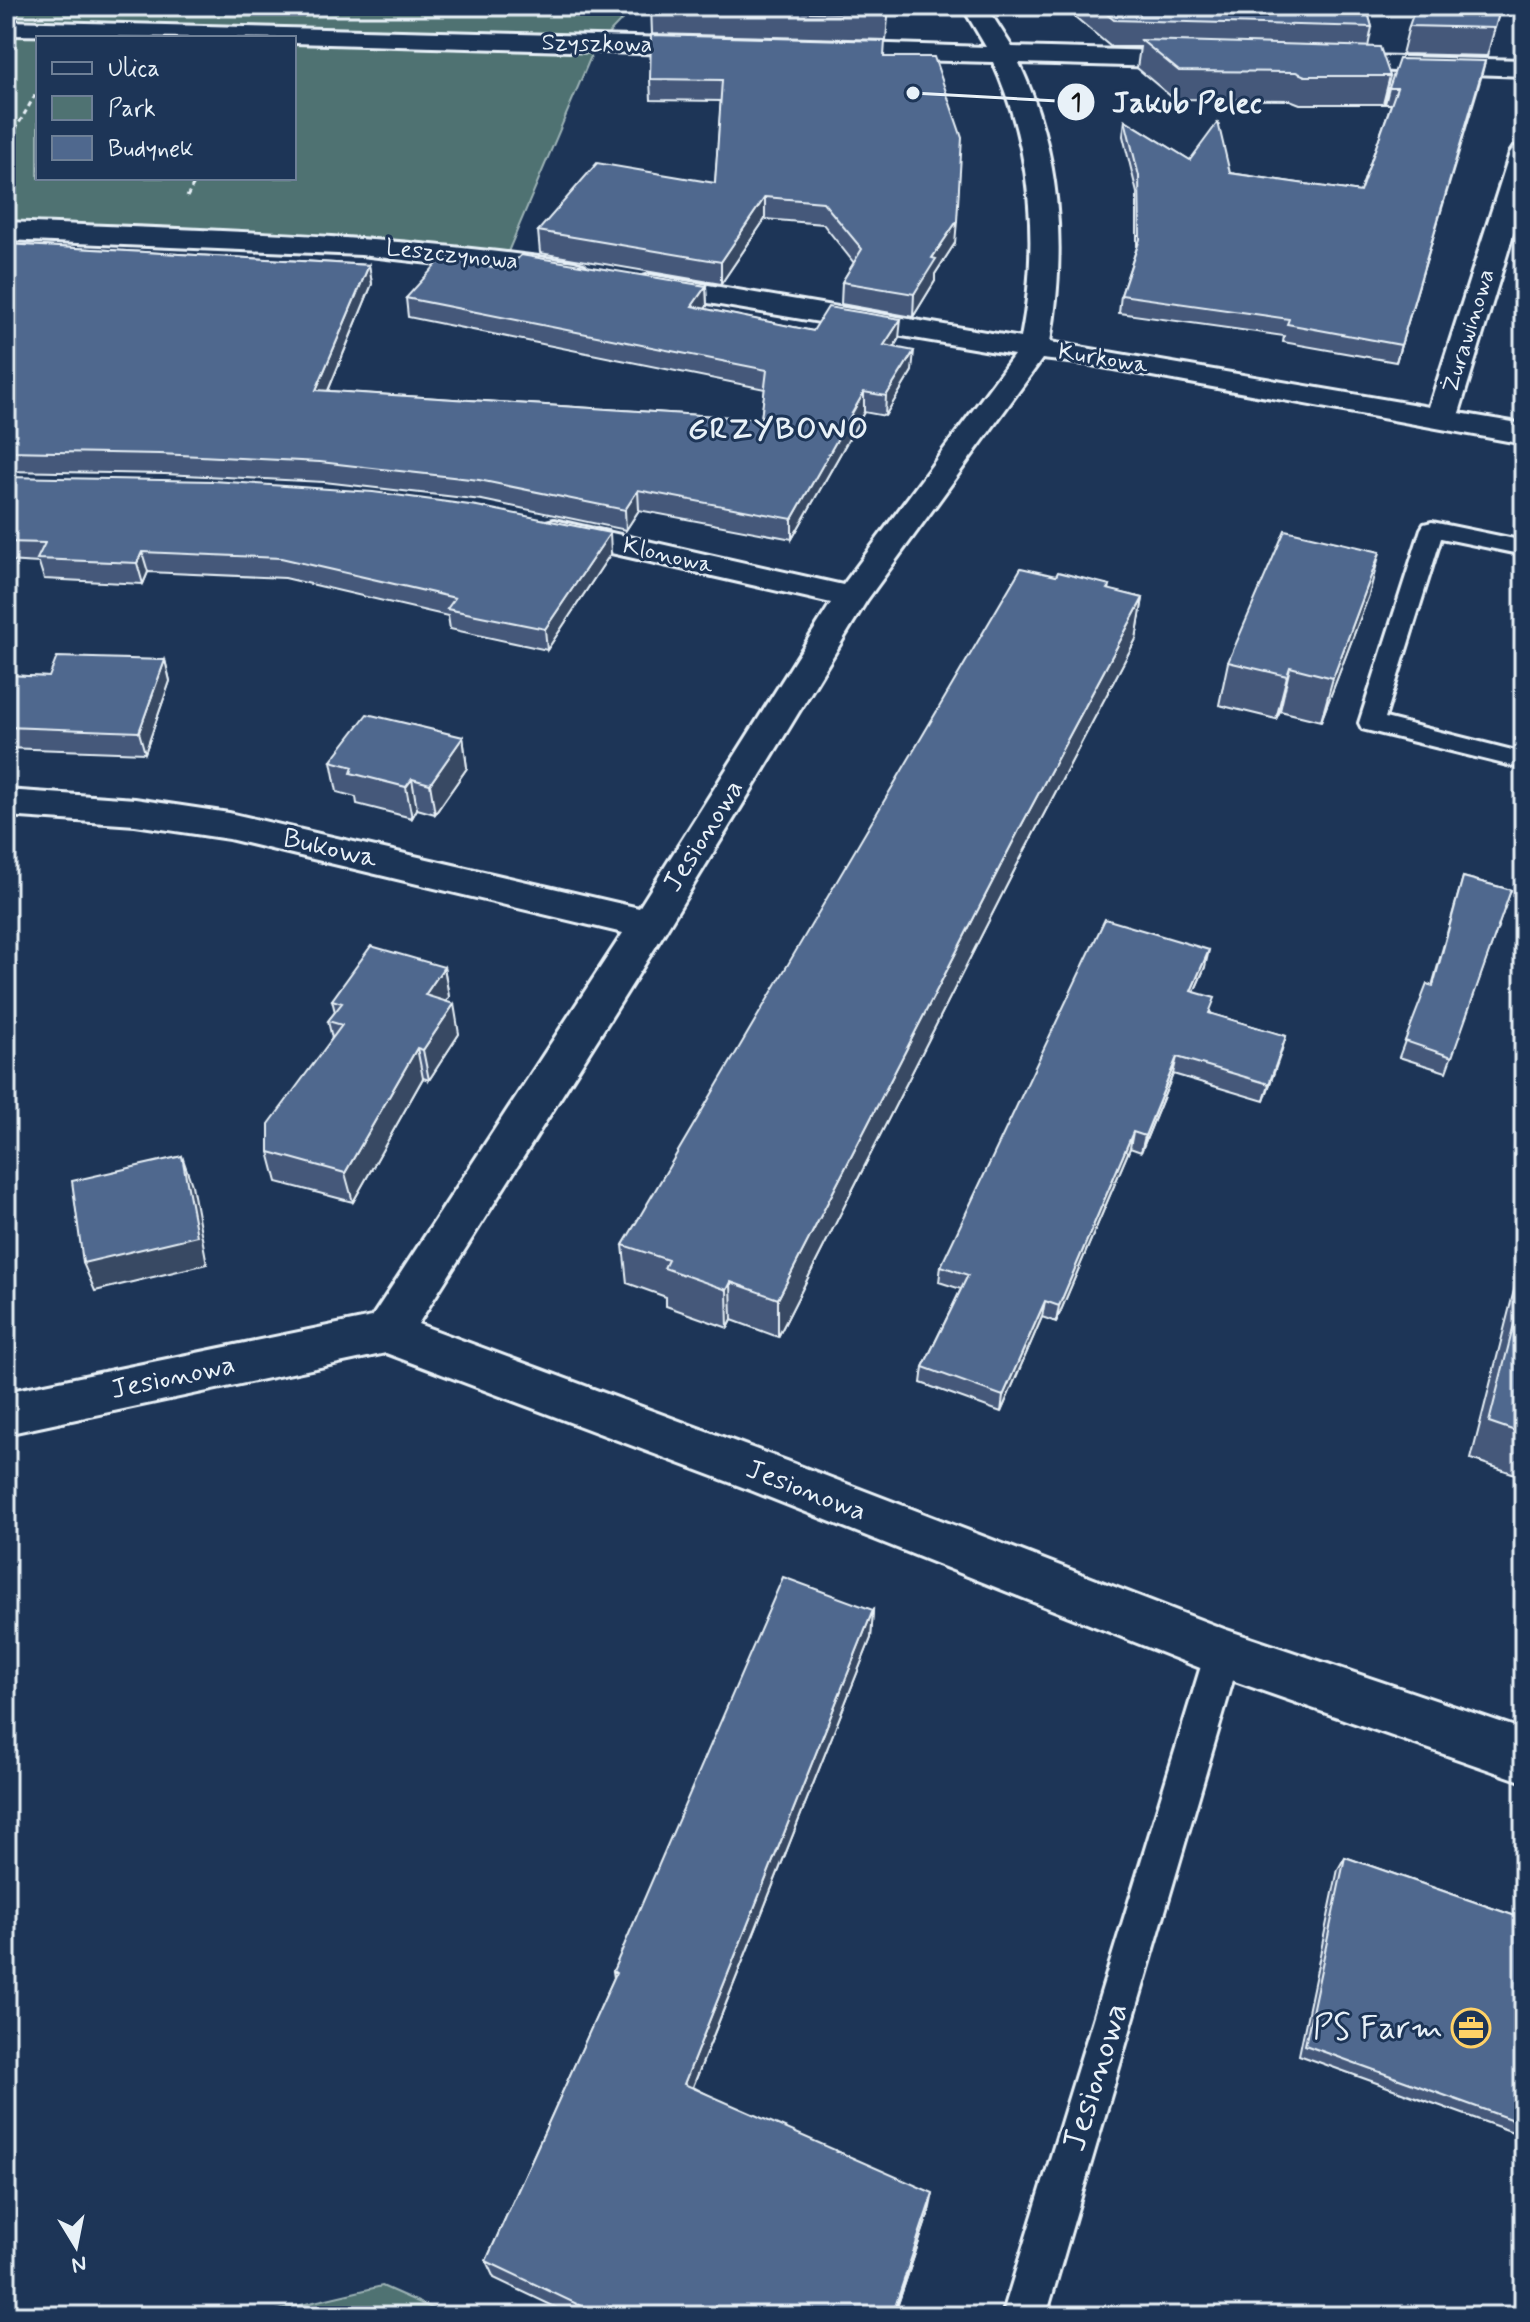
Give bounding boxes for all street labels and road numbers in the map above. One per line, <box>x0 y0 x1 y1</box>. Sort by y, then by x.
street label: Szyszkowa <box>541 28 653 60</box>
street label: Leszczynowa <box>384 233 520 277</box>
street label: Żurawinowa <box>1435 265 1503 397</box>
street label: Kurkowa <box>1056 337 1151 381</box>
street label: Klonowa <box>620 531 717 582</box>
street label: Jesionowa <box>655 773 753 899</box>
street label: Bukowa <box>279 820 381 878</box>
street label: Jesionowa <box>108 1347 238 1409</box>
street label: Jesionowa <box>741 1451 871 1531</box>
street label: Jesionowa <box>1052 1997 1140 2157</box>

